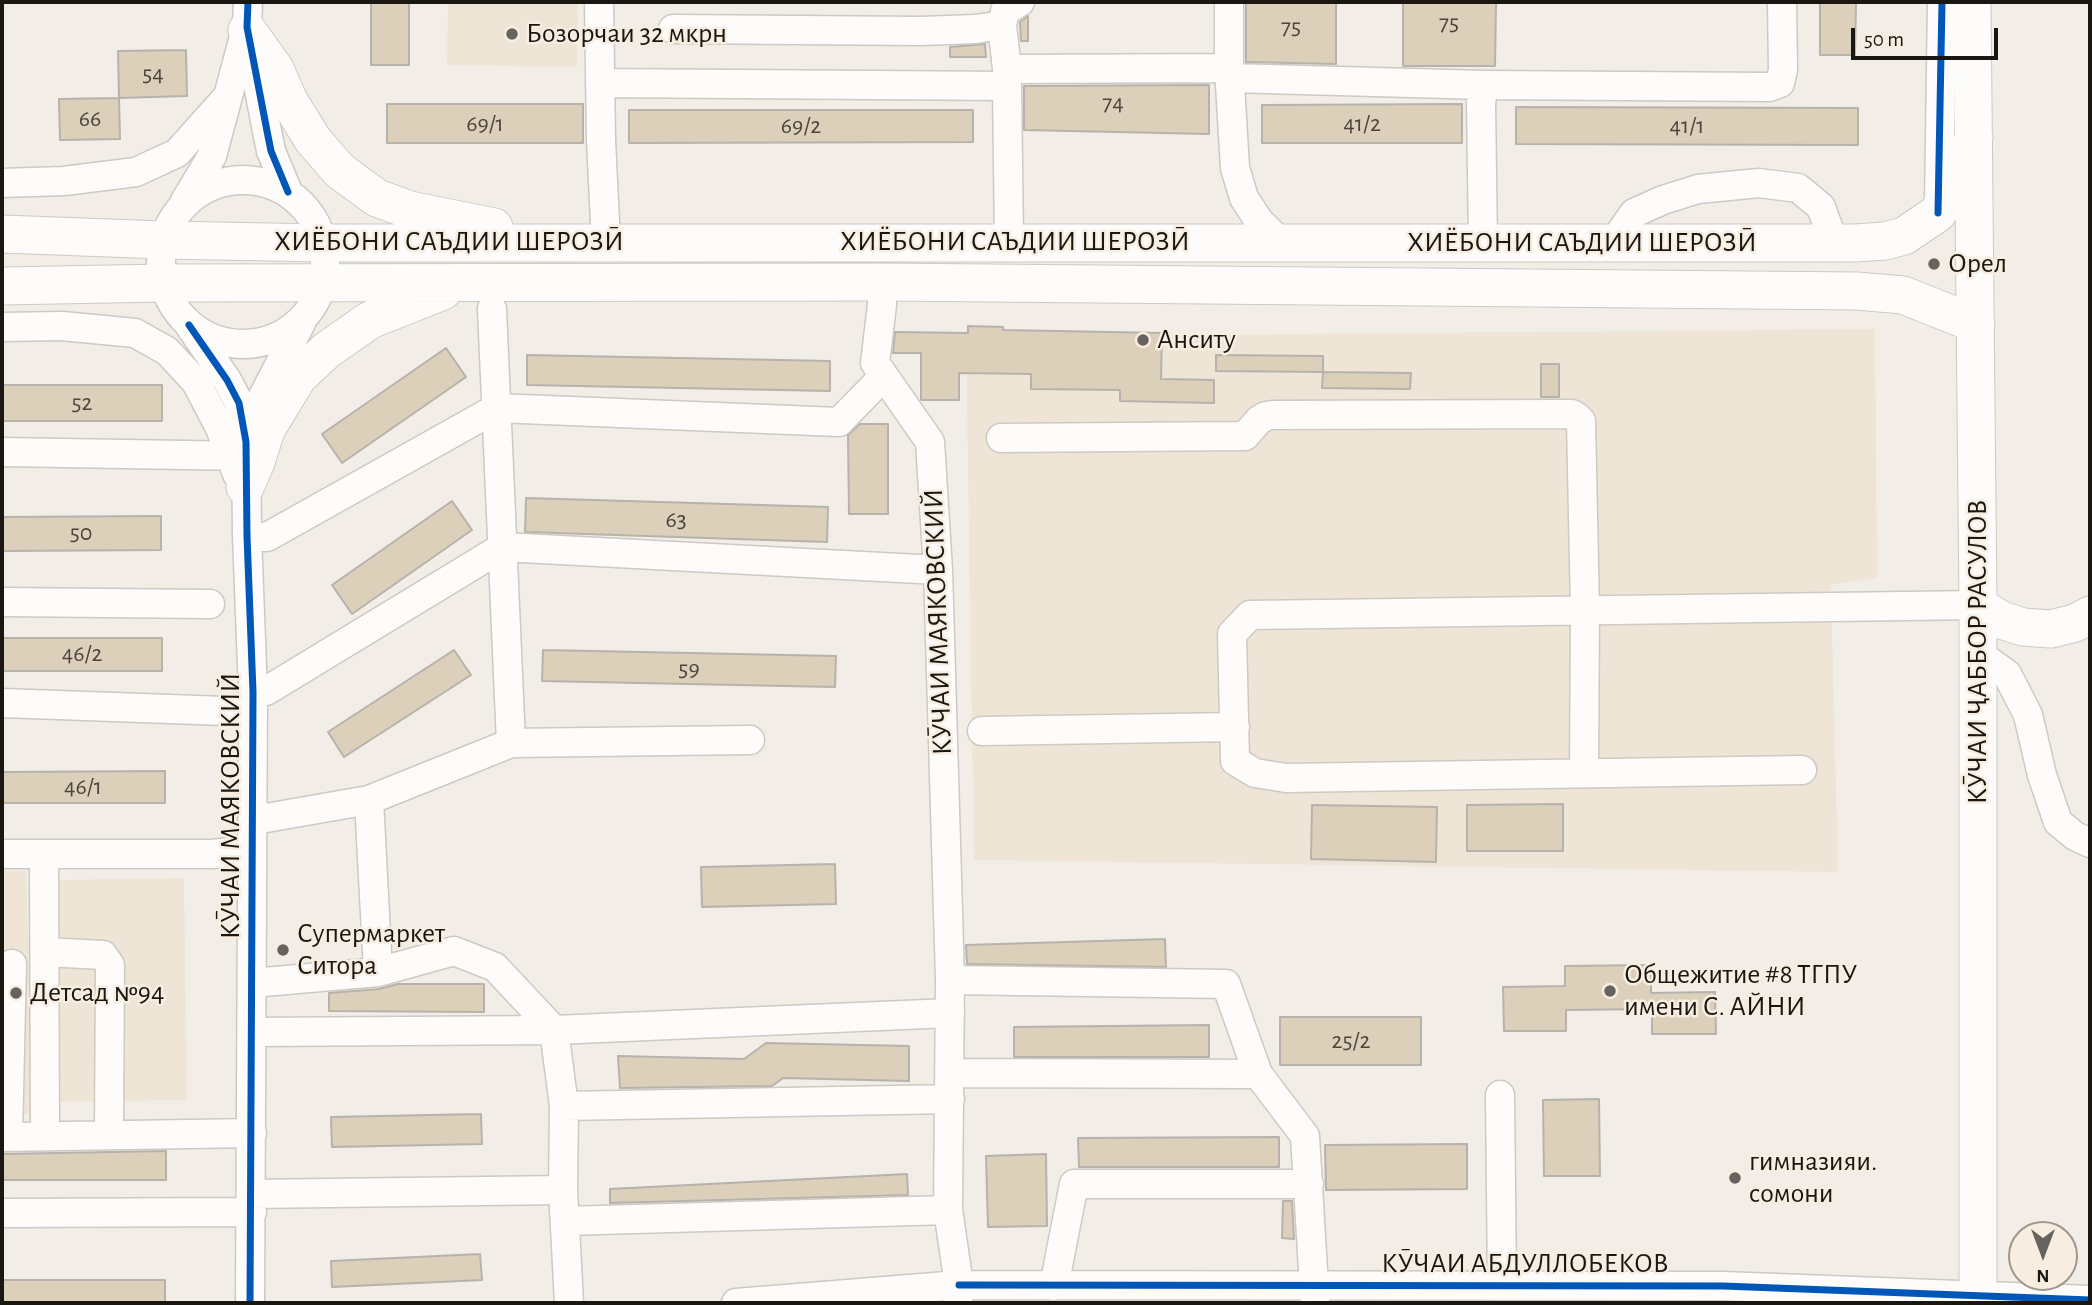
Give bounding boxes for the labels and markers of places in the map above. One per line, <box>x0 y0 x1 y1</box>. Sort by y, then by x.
place label: Бозорчаи 32 мкрн <box>526 17 727 51</box>
marker: Бозорчаи 32 мкрн <box>504 26 520 42</box>
place label: Орел <box>1948 247 2007 281</box>
marker: Орел <box>1926 256 1942 272</box>
place label: Анситу <box>1157 323 1236 357</box>
marker: Анситу <box>1135 332 1151 348</box>
place label: Супермаркет Ситора <box>297 917 445 983</box>
marker: Супермаркет Ситора <box>275 942 291 958</box>
place label: Общежитие #8 ТГПУ имени С. АЙНИ <box>1624 958 1857 1024</box>
place label: Детсад №94 <box>30 976 164 1010</box>
marker: Общежитие #8 ТГПУ имени С. АЙНИ <box>1602 983 1618 999</box>
marker: Детсад №94 <box>8 985 24 1001</box>
place label: гимназияи. сомони <box>1749 1145 1877 1211</box>
marker: гимназияи. сомони <box>1727 1170 1743 1186</box>

